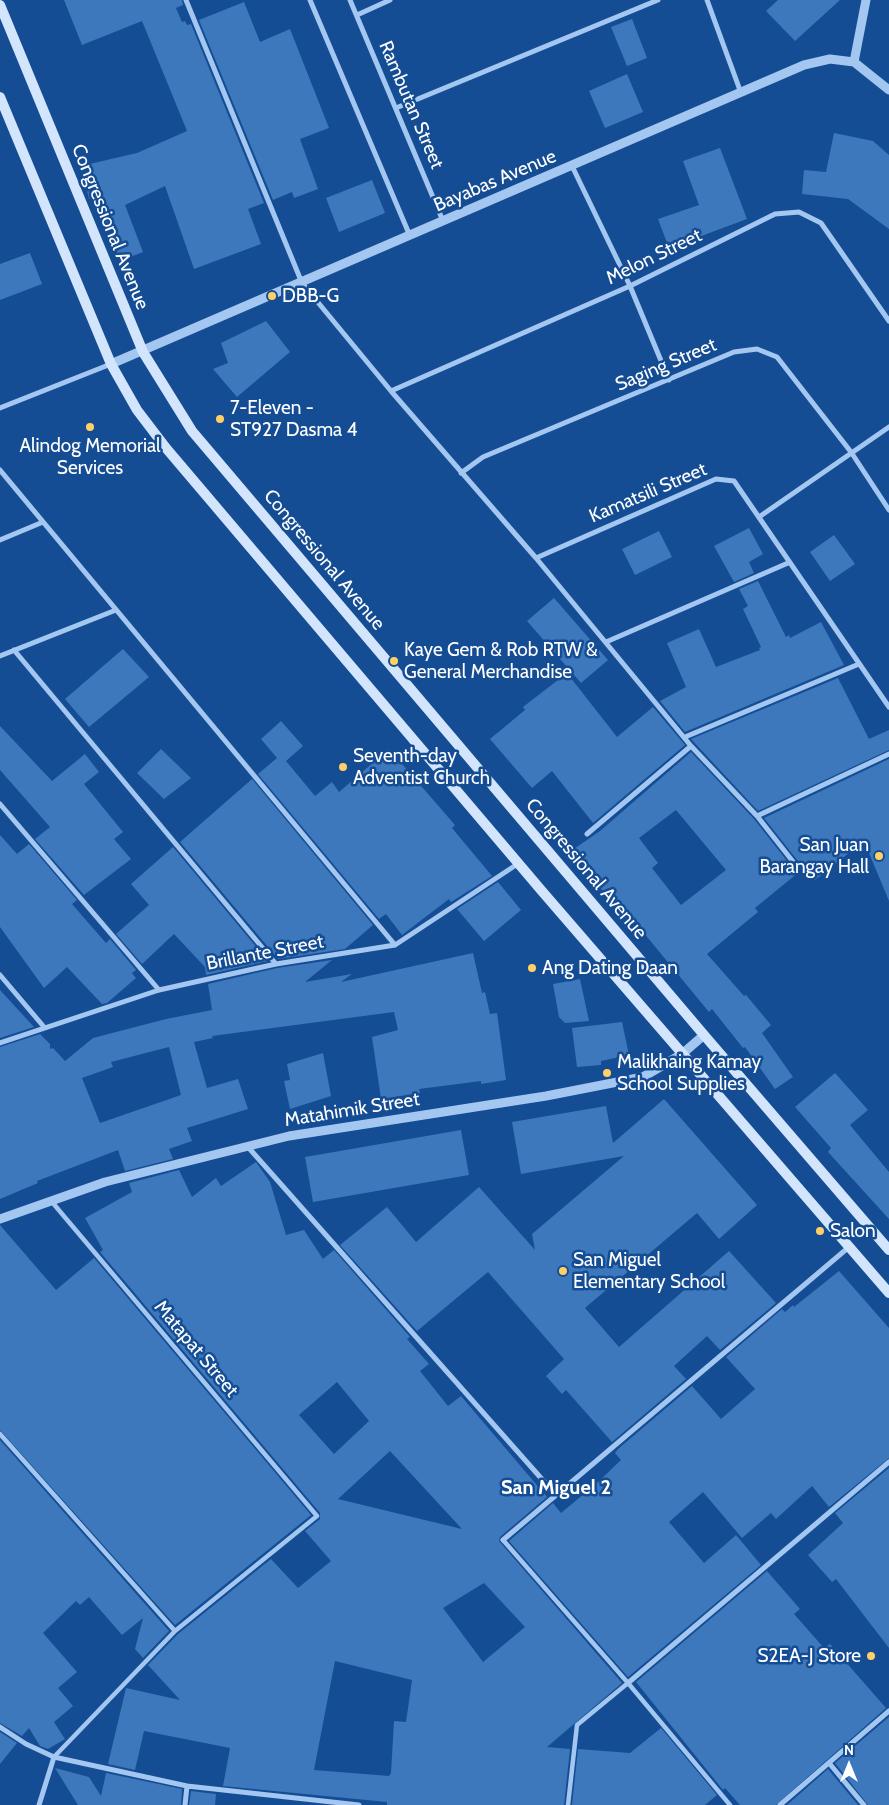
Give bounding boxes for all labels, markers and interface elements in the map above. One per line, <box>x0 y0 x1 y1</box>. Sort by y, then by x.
street label: Rambutan Street <box>374 38 448 172</box>
street label: Congressional Avenue <box>66 141 154 313</box>
street label: Bayabas Avenue <box>430 145 560 217</box>
street label: Melon Street <box>602 224 706 290</box>
place label: DBB-G <box>282 285 339 307</box>
marker: DBB-G <box>266 290 278 302</box>
street label: Saging Street <box>612 334 720 396</box>
place label: 7-Eleven - ST927 Dasma 4 <box>230 397 357 441</box>
marker: 7-Eleven - ST927 Dasma 4 <box>214 413 226 425</box>
marker: Alindog Memorial Services <box>84 421 96 433</box>
place label: Alindog Memorial Services <box>19 435 161 479</box>
street label: Kamatsili Street <box>586 458 710 528</box>
street label: Congressional Avenue <box>259 485 389 635</box>
place label: Kaye Gem & Rob RTW & General Merchandise <box>404 639 598 683</box>
marker: Kaye Gem & Rob RTW & General Merchandise <box>388 655 400 667</box>
place label: Seventh-day Adventist Church <box>353 745 490 789</box>
marker: Seventh-day Adventist Church <box>337 761 349 773</box>
street label: Congressional Avenue <box>521 794 651 944</box>
place label: San Juan Barangay Hall <box>760 834 869 878</box>
marker: San Juan Barangay Hall <box>873 850 885 862</box>
street label: Brillante Street <box>204 930 326 976</box>
place label: Ang Dating Daan <box>542 957 678 979</box>
marker: Ang Dating Daan <box>526 962 538 974</box>
place label: Malikhaing Kamay School Supplies <box>617 1051 761 1095</box>
marker: Malikhaing Kamay School Supplies <box>601 1067 613 1079</box>
street label: Matahimik Street <box>283 1088 421 1132</box>
place label: Salon <box>830 1220 876 1242</box>
marker: Salon <box>814 1225 826 1237</box>
place label: San Miguel Elementary School <box>573 1249 725 1293</box>
marker: San Miguel Elementary School <box>557 1265 569 1277</box>
street label: Matapat Street <box>149 1296 243 1402</box>
district label: San Miguel 2 <box>501 1476 611 1500</box>
place label: S2EA-J Store <box>757 1645 861 1667</box>
marker: S2EA-J Store <box>865 1650 877 1662</box>
north arrow <box>824 1740 874 1790</box>
text: N <box>844 1741 854 1759</box>

